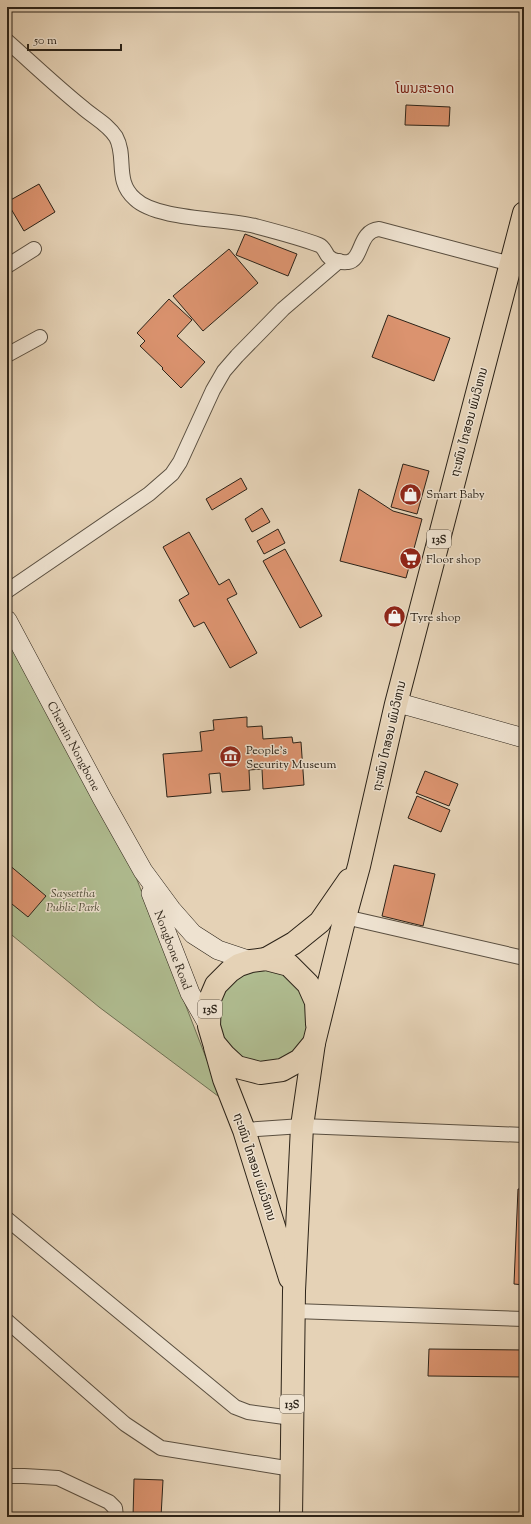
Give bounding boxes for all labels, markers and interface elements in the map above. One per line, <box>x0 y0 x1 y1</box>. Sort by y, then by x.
scale bar <box>28 26 121 52</box>
text: 50 m <box>33 32 57 50</box>
district label: ໂພນສະອາດ <box>395 80 454 100</box>
street label: ຖະໜົນ ໄກສອນ ພົມວິຫານ <box>447 365 493 479</box>
shop icon: Smart Baby <box>398 481 424 507</box>
place label: Smart Baby <box>426 486 485 504</box>
road number: 13S <box>427 530 451 548</box>
supermarket icon: Floor shop <box>397 546 423 572</box>
place label: Floor shop <box>426 551 481 569</box>
shop icon: Tyre shop <box>381 604 407 630</box>
place label: Tyre shop <box>410 609 461 627</box>
street label: ຖະໜົນ ໄກສອນ ພົມວິຫານ <box>369 679 411 793</box>
street label: Chemin Nongbone <box>42 698 105 795</box>
place label: People's Security Museum <box>246 742 337 774</box>
museum icon: People's Security Museum <box>217 744 243 770</box>
park label: Saysettha Public Park <box>46 885 100 917</box>
street label: Nongbone Road <box>149 908 196 993</box>
road number: 13S <box>198 1000 222 1018</box>
street label: ຖະໜົນ ໄກສອນ ພົມວິຫານ <box>228 1111 280 1224</box>
road number: 13S <box>280 1395 304 1413</box>

